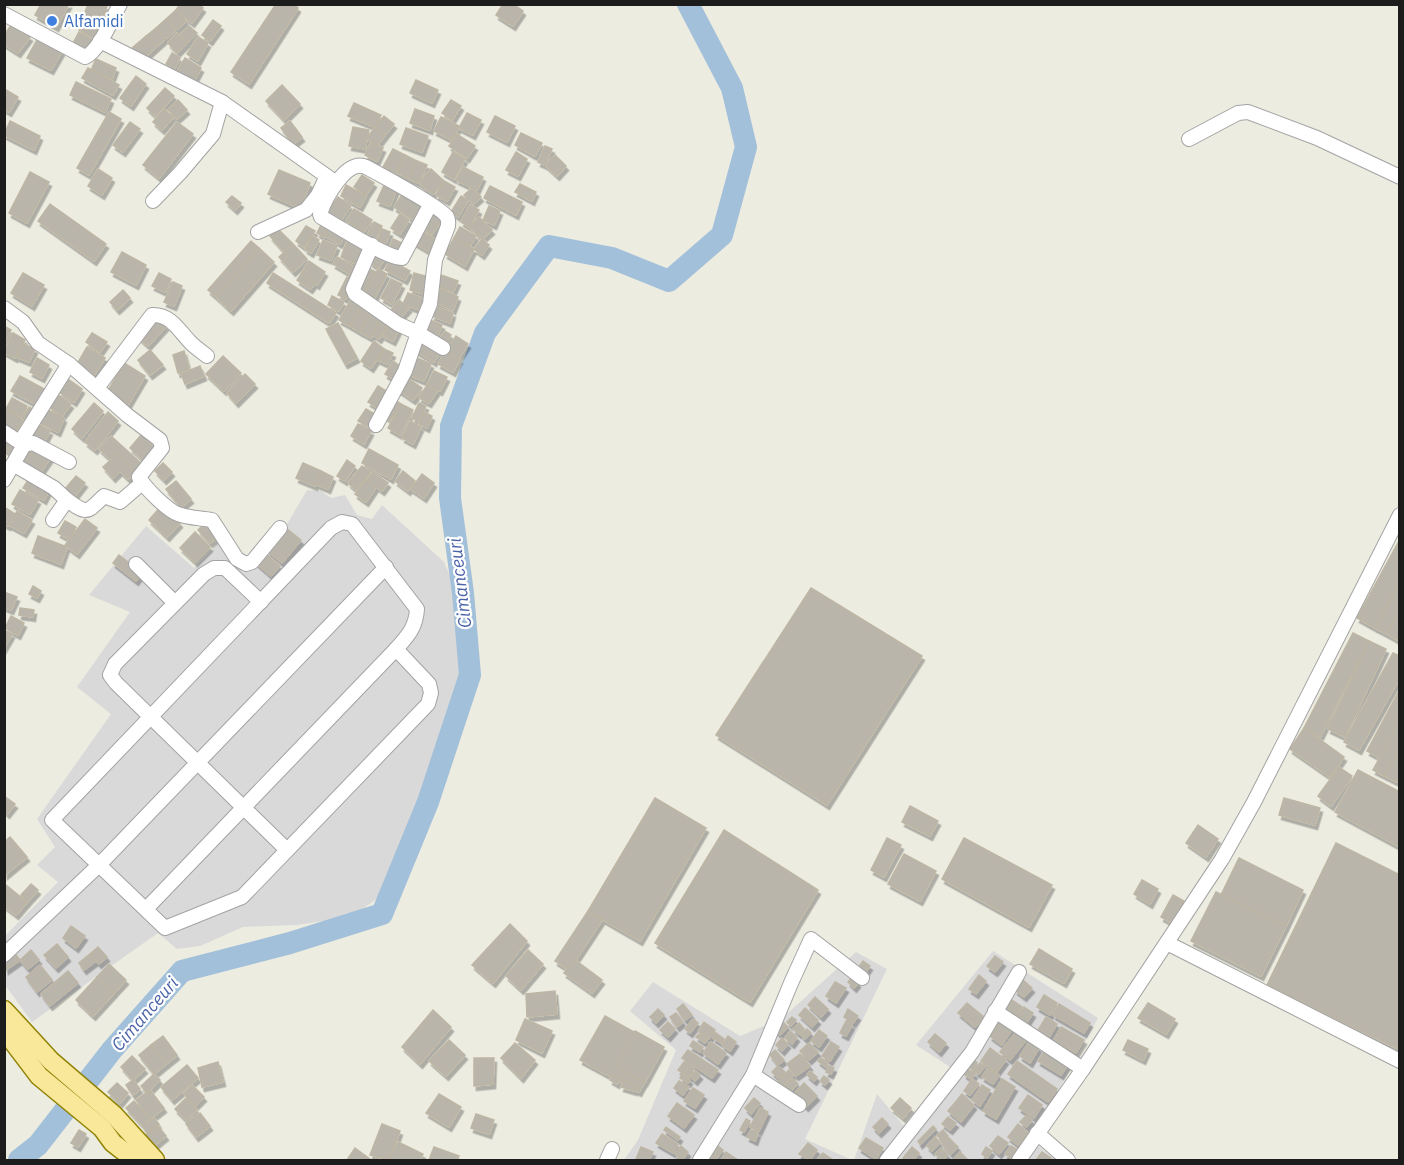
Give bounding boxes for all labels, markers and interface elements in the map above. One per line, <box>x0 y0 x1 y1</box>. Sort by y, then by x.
place label: Alfamidi <box>64 11 124 31</box>
marker: Alfamidi <box>45 14 59 28</box>
water label: Cimanceuri <box>443 536 476 630</box>
water label: Cimanceuri <box>106 972 183 1055</box>

